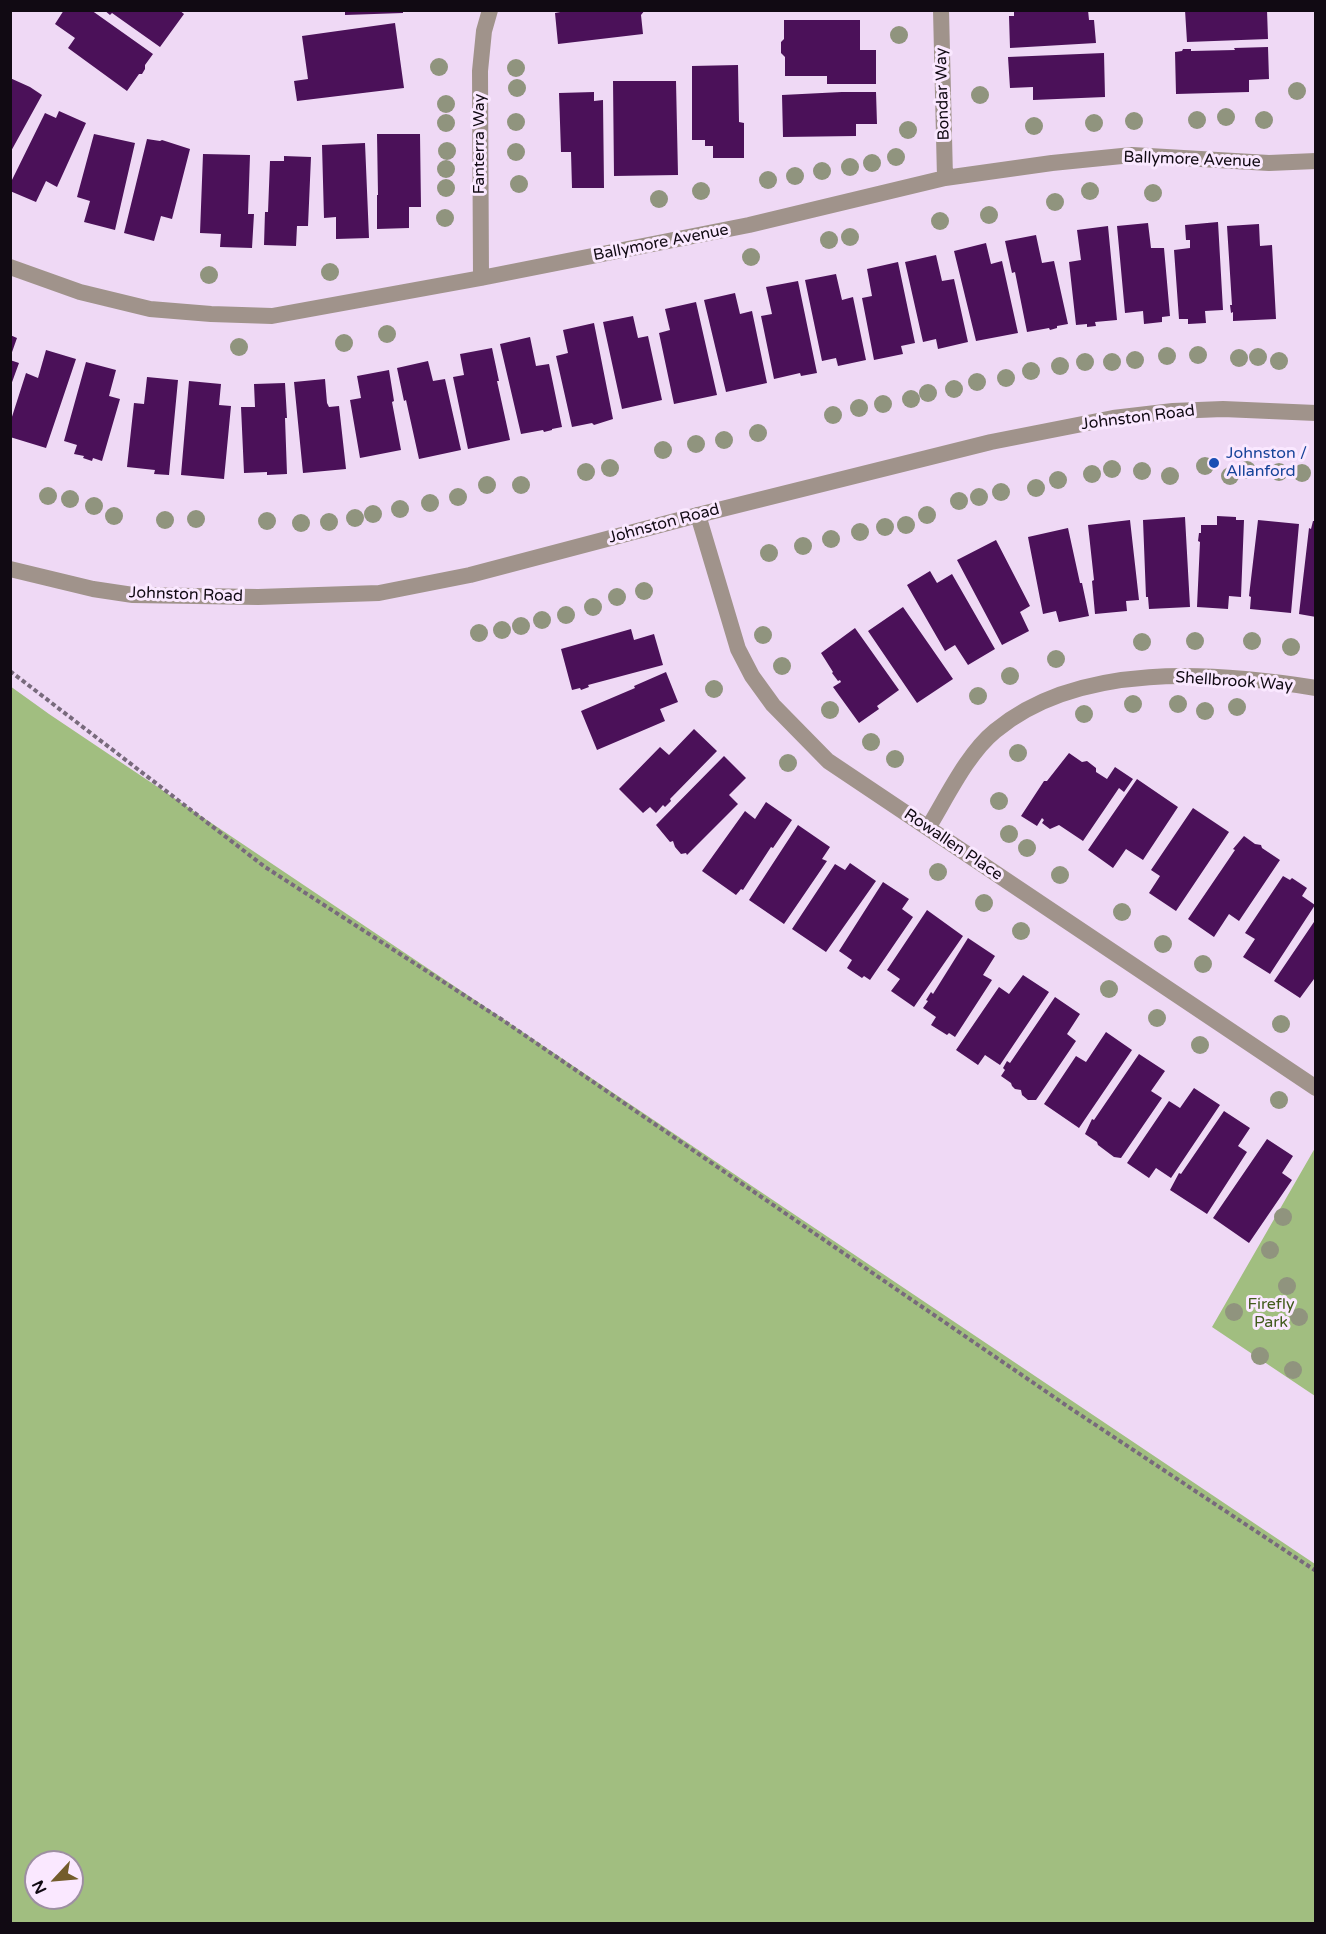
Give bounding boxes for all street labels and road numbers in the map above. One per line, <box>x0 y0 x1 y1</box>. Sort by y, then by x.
street label: Bondar Way <box>932 47 954 141</box>
street label: Fanterra Way <box>470 94 490 194</box>
street label: Ballymore Avenue <box>1123 148 1261 172</box>
street label: Ballymore Avenue <box>592 220 730 266</box>
street label: Johnston Road <box>1080 402 1196 434</box>
street label: Johnston Road <box>606 500 722 548</box>
street label: Johnston Road <box>129 583 243 607</box>
street label: Shellbrook Way <box>1175 668 1293 696</box>
street label: Rowallen Place <box>900 805 1006 885</box>

